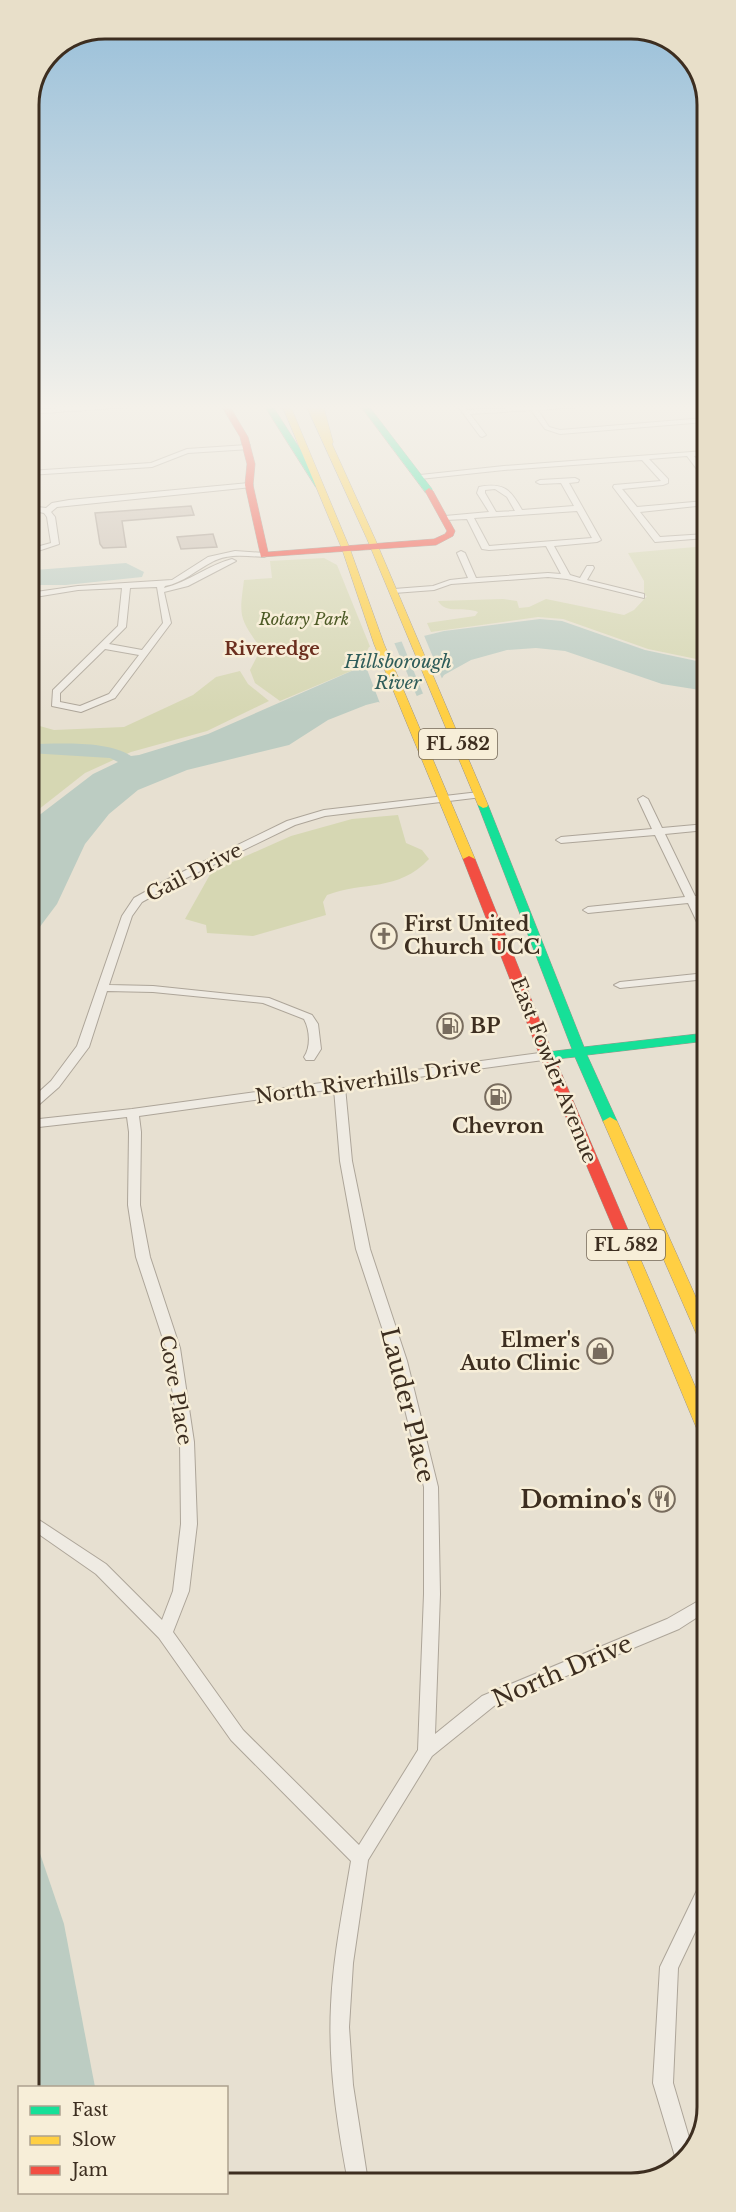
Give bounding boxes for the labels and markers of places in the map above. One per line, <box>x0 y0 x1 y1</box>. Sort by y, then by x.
place label: First United Church UCC <box>404 912 540 959</box>
church icon: First United Church UCC <box>369 921 399 951</box>
fuel station icon: BP <box>435 1011 465 1041</box>
place label: BP <box>470 1014 500 1038</box>
fuel station icon: Chevron <box>483 1082 513 1112</box>
place label: Chevron <box>452 1114 545 1138</box>
place label: Elmer's Auto Clinic <box>459 1328 580 1375</box>
shop icon: Elmer's Auto Clinic <box>585 1336 615 1366</box>
restaurant icon: Domino's <box>647 1484 677 1514</box>
place label: Domino's <box>520 1485 642 1514</box>

